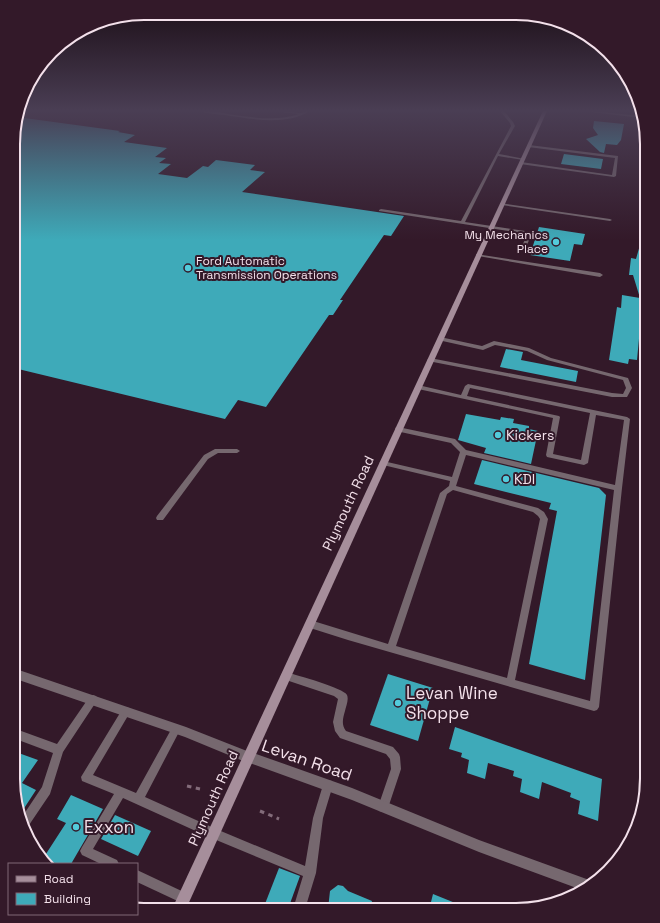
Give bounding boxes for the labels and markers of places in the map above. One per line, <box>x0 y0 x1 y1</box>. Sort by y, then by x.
place label: My Mechanics Place <box>464 227 548 257</box>
marker: My Mechanics Place <box>551 237 561 247</box>
place label: Ford Automatic Transmission Operations <box>196 253 337 283</box>
marker: Ford Automatic Transmission Operations <box>183 263 193 273</box>
place label: Kickers <box>506 426 554 444</box>
marker: Kickers <box>493 430 503 440</box>
place label: KDI <box>514 470 535 488</box>
marker: KDI <box>501 474 511 484</box>
place label: Levan Wine Shoppe <box>406 682 498 724</box>
marker: Levan Wine Shoppe <box>393 698 403 708</box>
place label: Exxon <box>84 816 134 838</box>
marker: Exxon <box>71 822 81 832</box>

